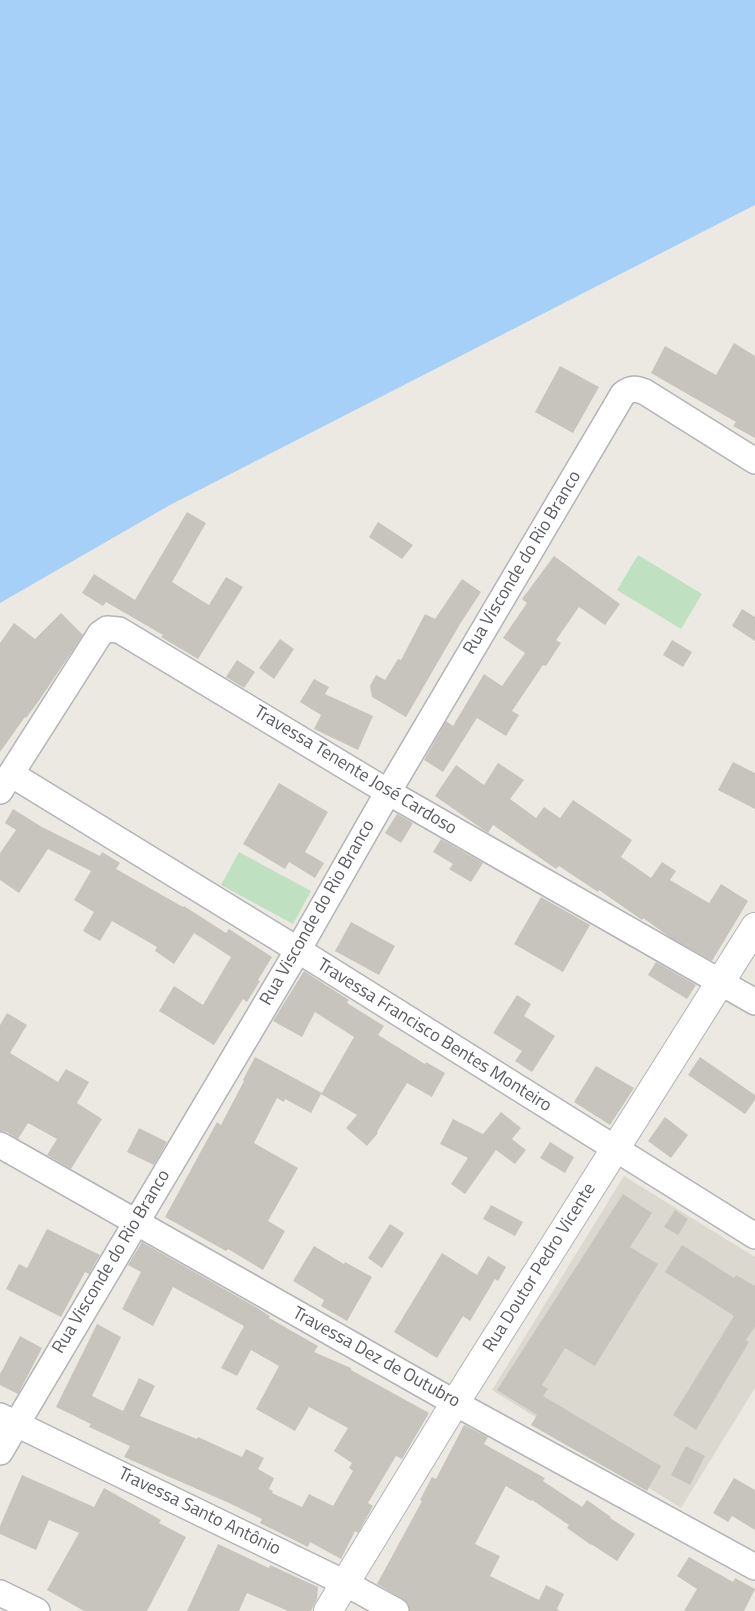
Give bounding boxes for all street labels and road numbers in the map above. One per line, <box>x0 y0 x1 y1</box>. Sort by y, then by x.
street label: Rua Visconde do Rio Branco <box>460 467 586 659</box>
street label: Travessa Tenente José Cardoso <box>250 702 460 840</box>
street label: Rua Visconde do Rio Branco <box>256 816 380 1010</box>
street label: Travessa Francisco Bentes Monteiro <box>313 955 555 1117</box>
street label: Rua Visconde do Rio Branco <box>49 1166 175 1358</box>
street label: Rua Doutor Pedro Vicente <box>479 1179 601 1357</box>
street label: Travessa Dez de Outubro <box>288 1303 464 1413</box>
street label: Travessa Santo Antônio <box>114 1463 284 1561</box>

